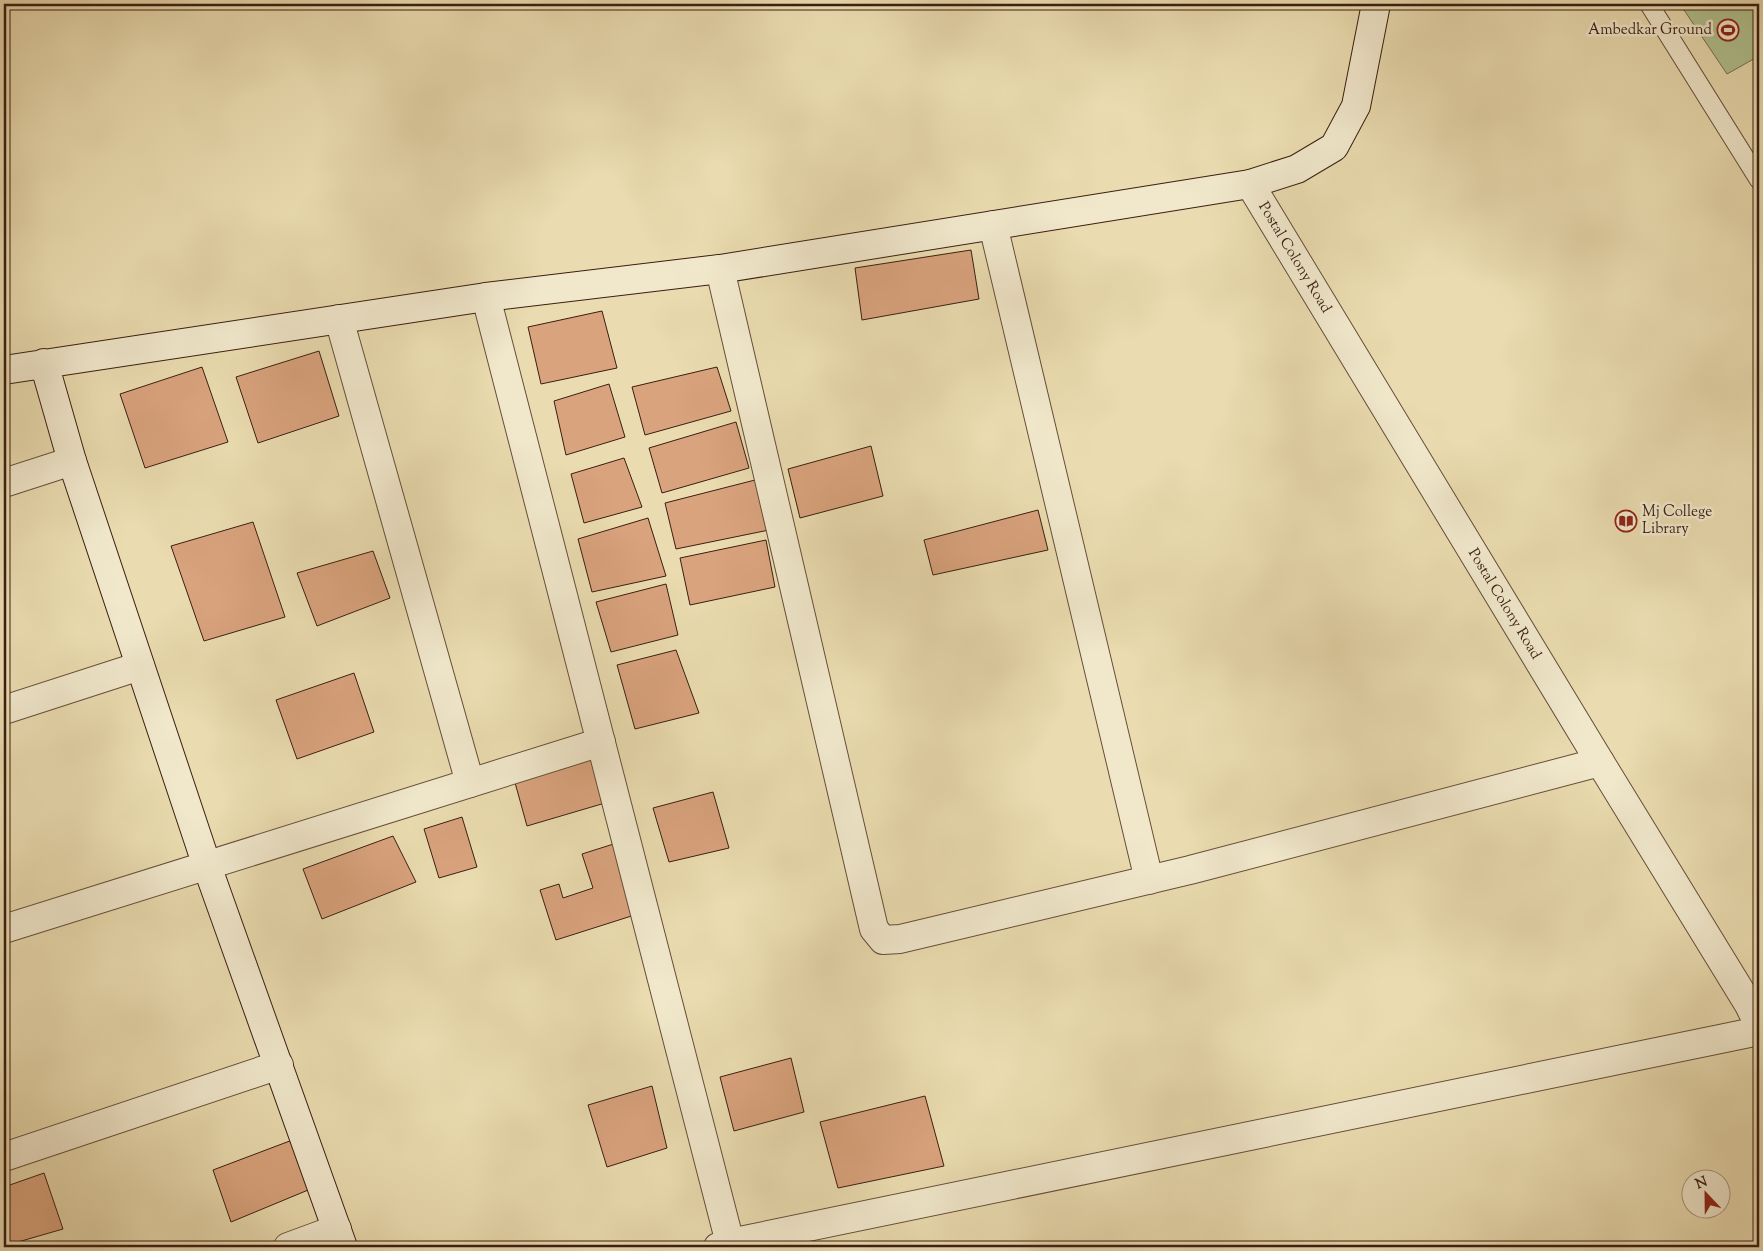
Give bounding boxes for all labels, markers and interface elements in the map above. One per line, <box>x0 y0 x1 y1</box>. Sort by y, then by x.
sports icon: Ambedkar Ground <box>1716 18 1740 42</box>
place label: Ambedkar Ground <box>1588 20 1713 41</box>
street label: Postal Colony Road <box>1253 198 1337 317</box>
place label: Mj College Library <box>1642 502 1712 540</box>
library icon: Mj College Library <box>1614 509 1638 533</box>
street label: Postal Colony Road <box>1463 545 1546 664</box>
north arrow <box>1680 1168 1730 1218</box>
text: N <box>1693 1172 1711 1195</box>

